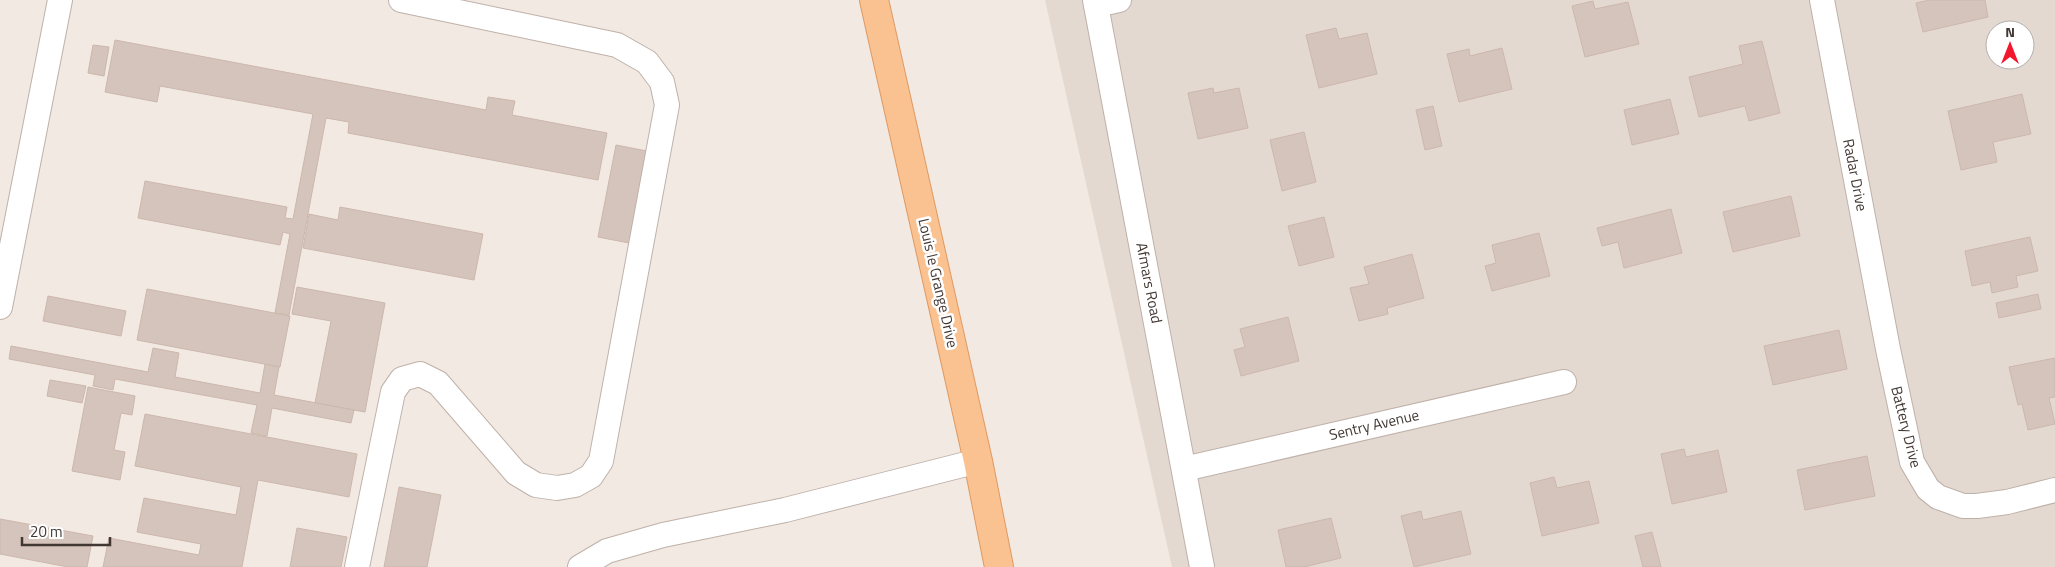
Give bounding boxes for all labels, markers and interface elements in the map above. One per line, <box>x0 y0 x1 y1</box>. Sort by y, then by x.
north arrow <box>1985 20 2035 70</box>
text: N <box>2005 21 2015 42</box>
street label: Radar Drive <box>1837 137 1874 213</box>
street label: Louis le Grange Drive <box>912 216 965 350</box>
street label: Afmars Road <box>1130 241 1169 325</box>
street label: Battery Drive <box>1885 384 1928 470</box>
street label: Sentry Avenue <box>1327 403 1421 446</box>
scale bar <box>22 514 110 546</box>
text: 20 m <box>30 520 63 543</box>

